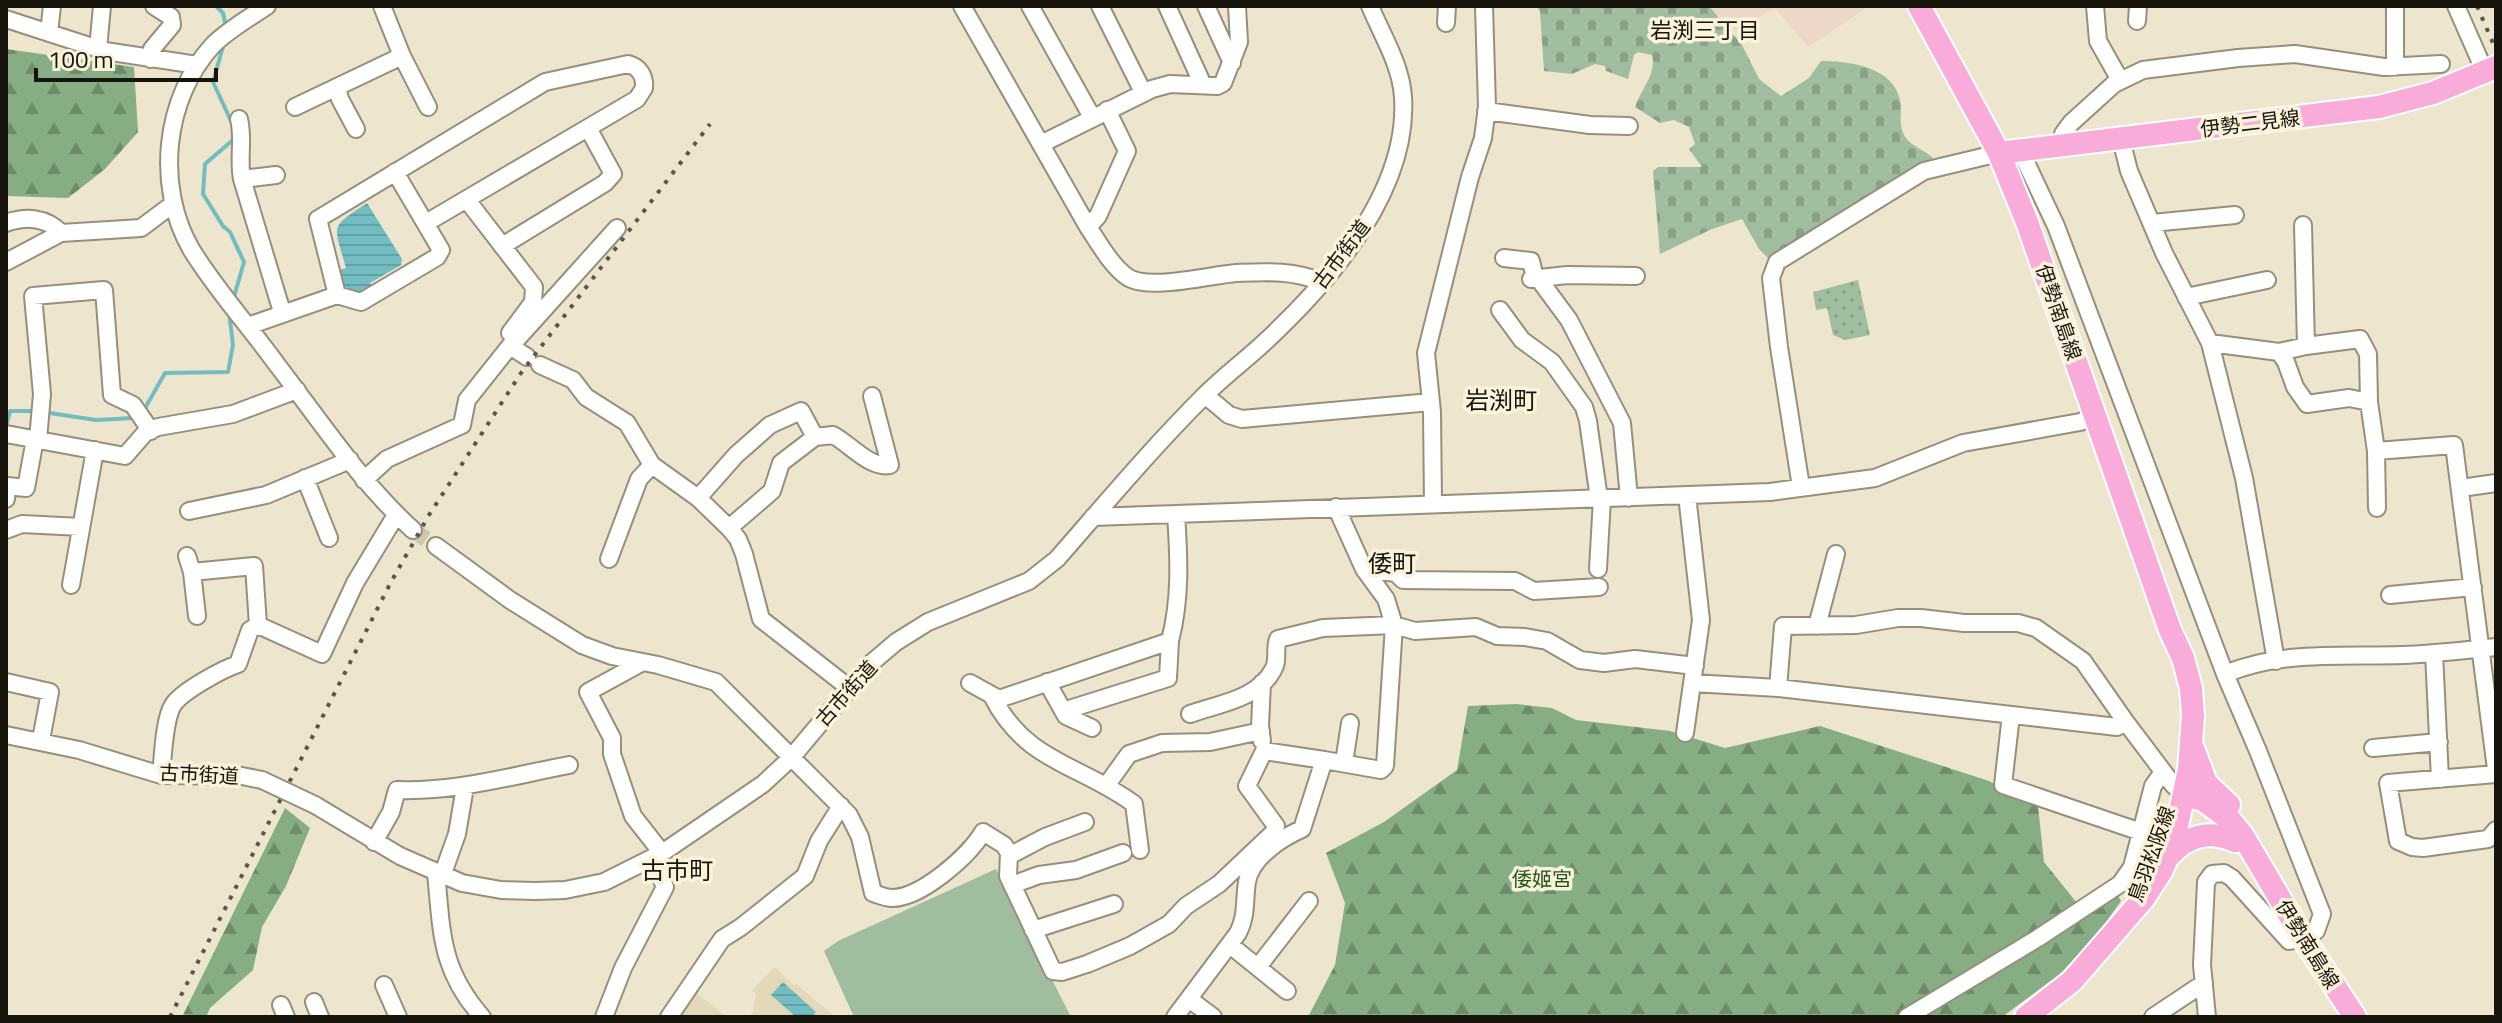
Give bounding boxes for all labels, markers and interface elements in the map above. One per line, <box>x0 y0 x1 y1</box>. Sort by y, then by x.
district label: 岩渕三丁目 <box>1650 13 1760 47</box>
scale bar <box>36 32 216 82</box>
text: 100 m <box>48 41 114 77</box>
street label: 伊勢二見線 <box>2198 102 2302 144</box>
street label: 古市街道 <box>1305 213 1377 295</box>
street label: 伊勢南島線 <box>2028 260 2090 364</box>
district label: 岩渕町 <box>1465 382 1537 418</box>
district label: 倭町 <box>1368 545 1416 581</box>
street label: 古市街道 <box>808 653 884 733</box>
street label: 古市街道 <box>158 756 240 792</box>
street label: 鳥羽松阪線 <box>2119 802 2183 906</box>
district label: 古市町 <box>641 852 713 888</box>
park label: 倭姬宮 <box>1512 863 1572 894</box>
street label: 伊勢南島線 <box>2268 893 2348 995</box>

